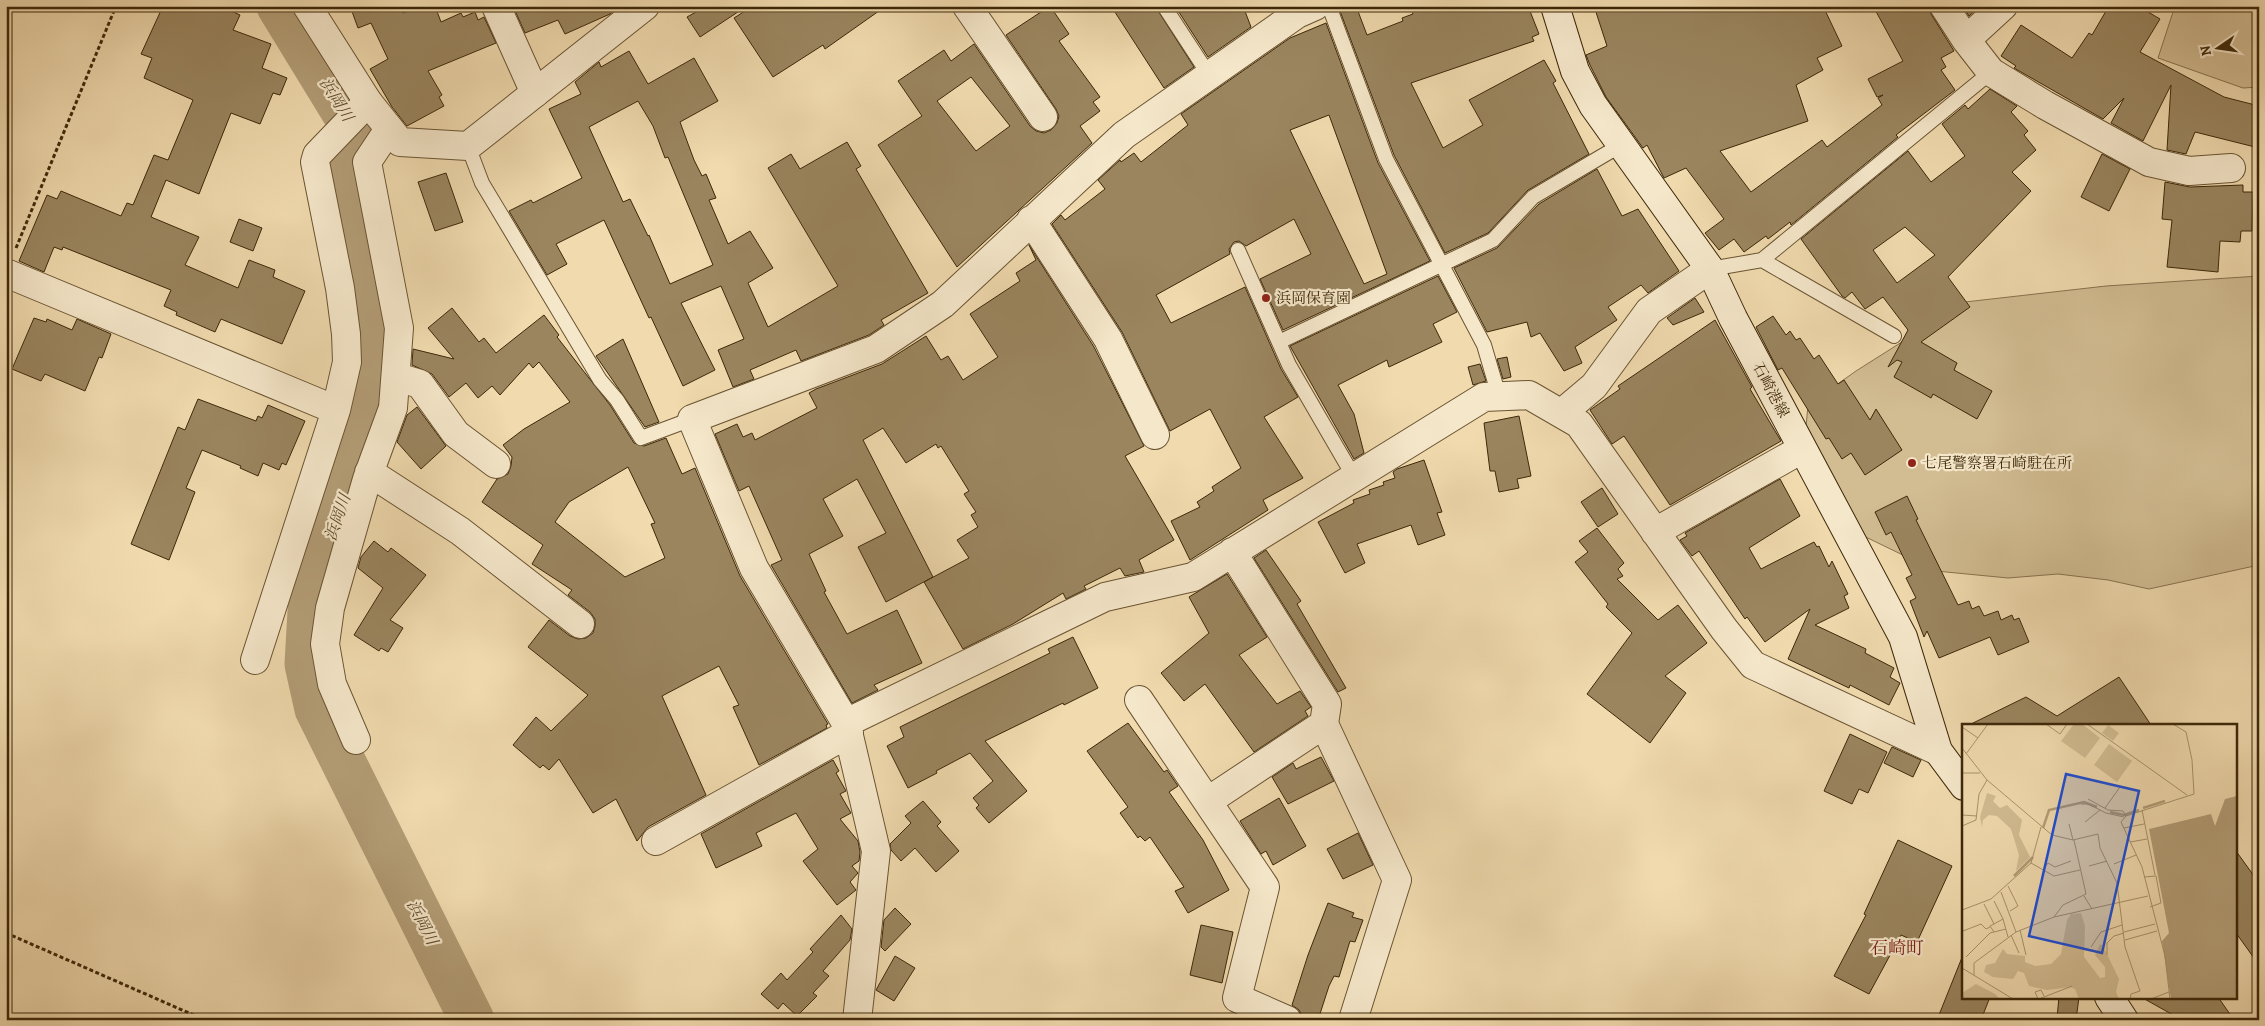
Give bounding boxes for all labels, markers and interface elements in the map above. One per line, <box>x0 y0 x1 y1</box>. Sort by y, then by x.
north arrow <box>2192 22 2242 72</box>
text: N <box>2195 44 2216 58</box>
water label: 浜岡川 <box>314 73 359 127</box>
place label: 浜岡保育園 <box>1276 288 1351 308</box>
marker: 浜岡保育園 <box>1260 292 1272 304</box>
street label: 石崎港線 <box>1748 359 1794 421</box>
place label: 七尾警察署石崎駐在所 <box>1922 453 2072 473</box>
marker: 七尾警察署石崎駐在所 <box>1906 457 1918 469</box>
water label: 浜岡川 <box>320 489 357 544</box>
inset map <box>1962 724 2238 998</box>
water label: 浜岡川 <box>401 896 444 951</box>
district label: 石崎町 <box>1870 936 1924 960</box>

